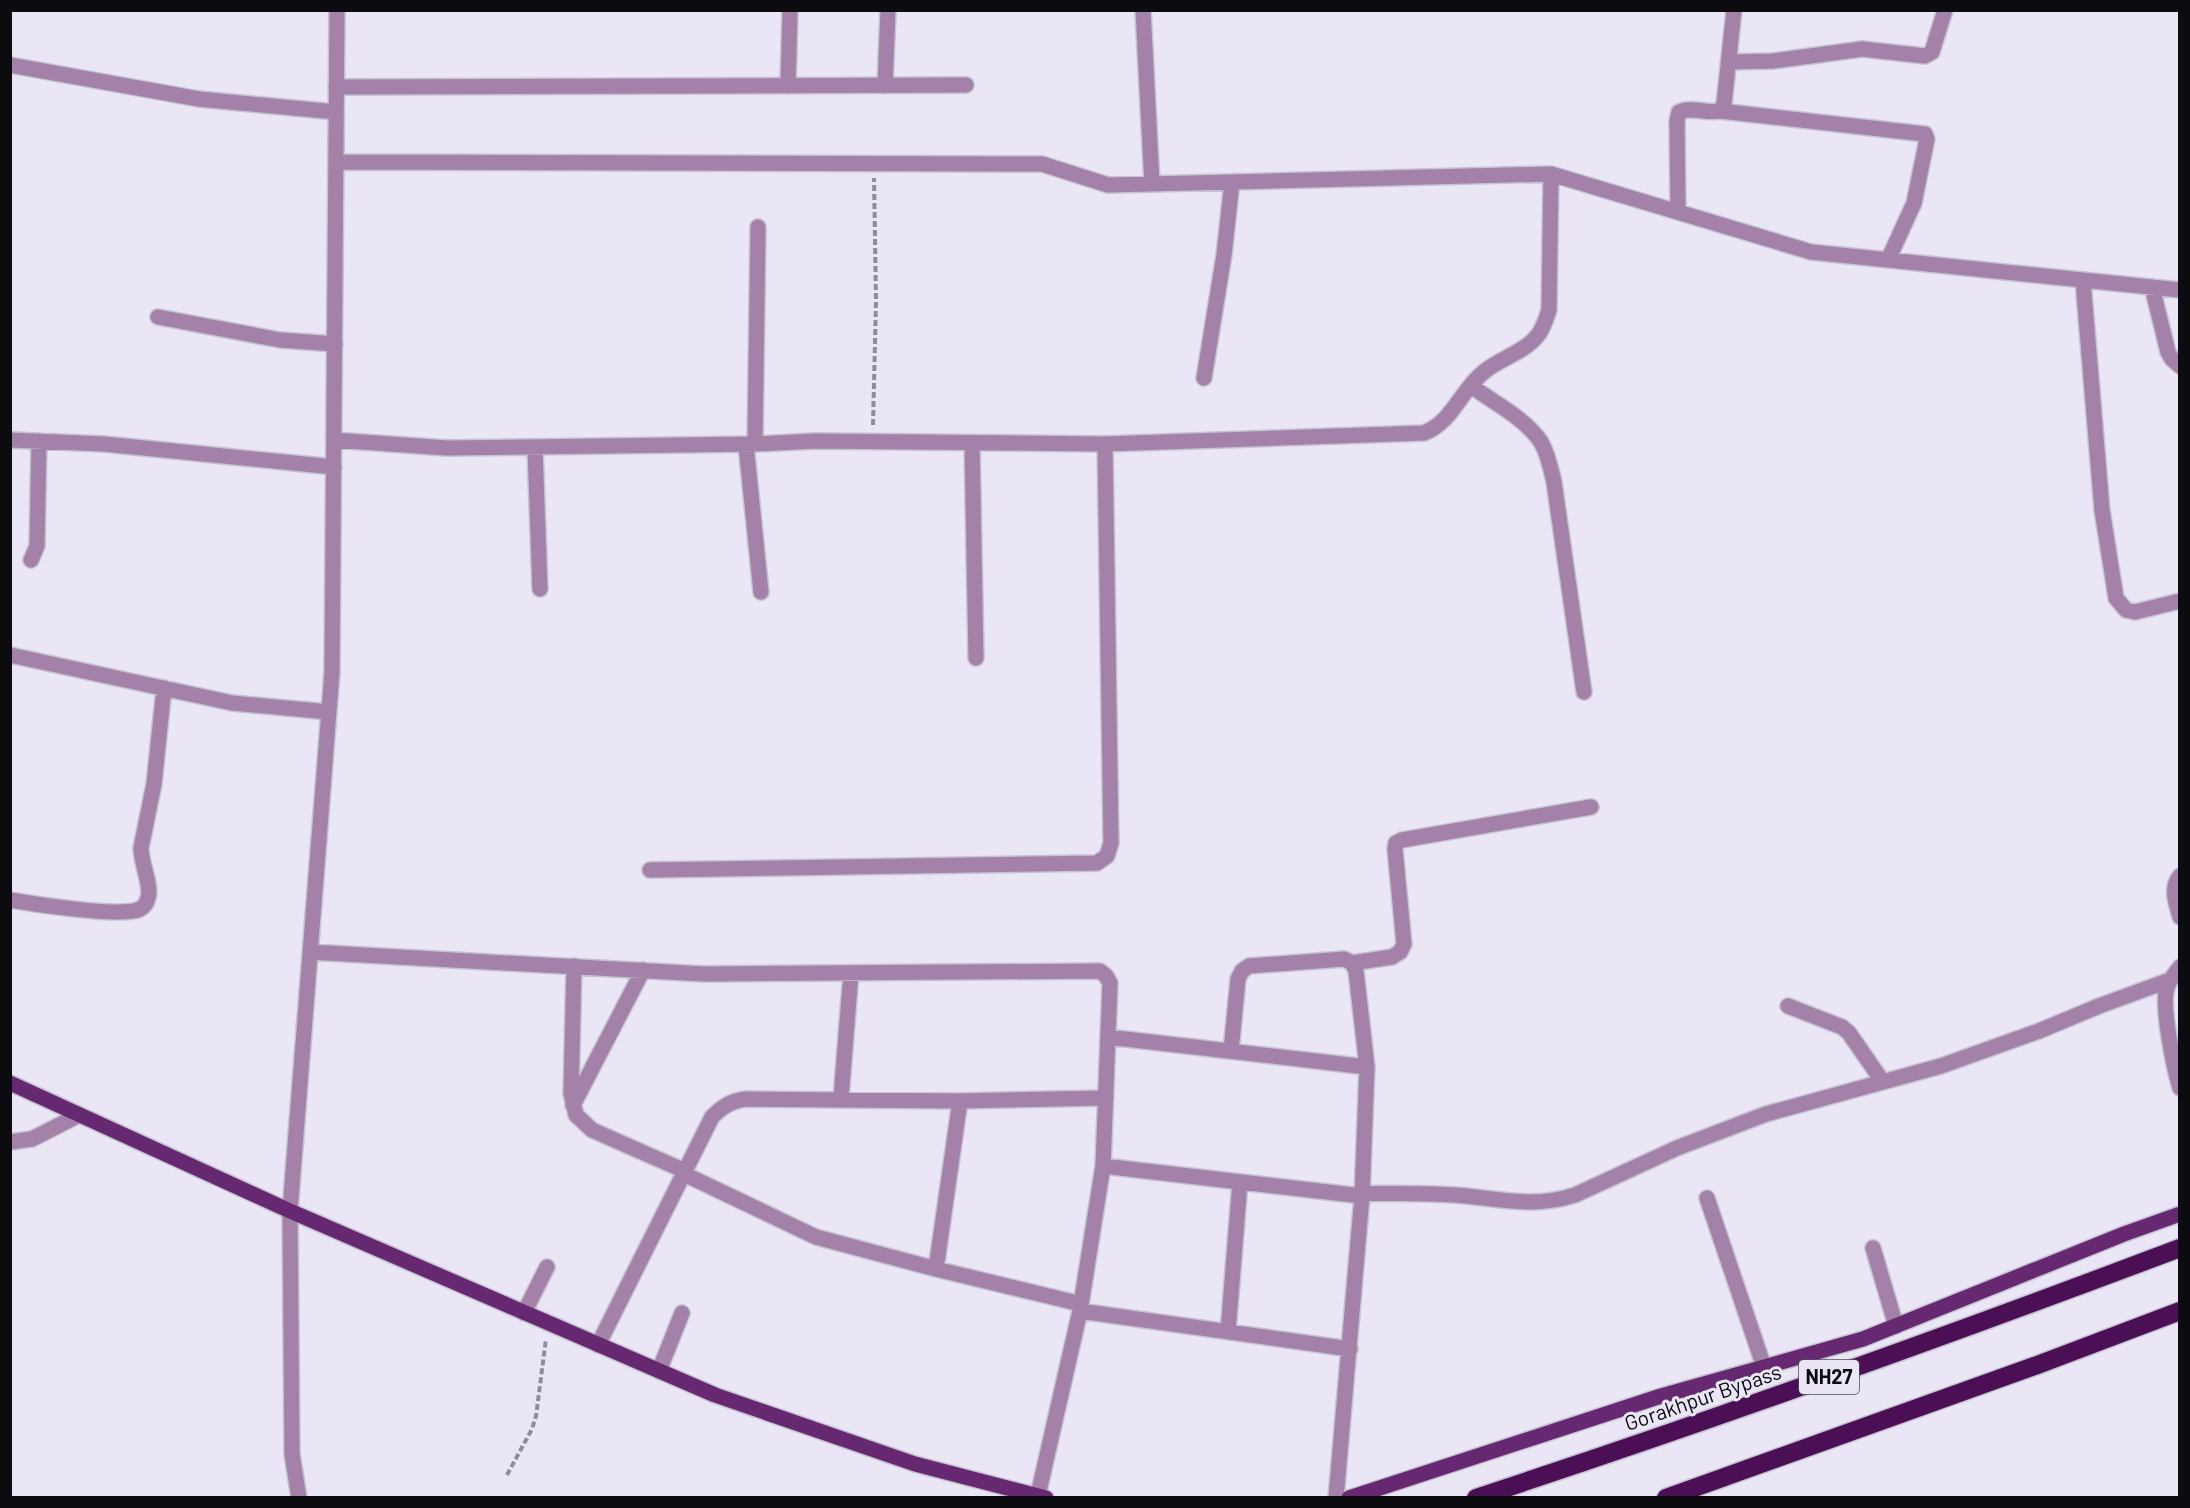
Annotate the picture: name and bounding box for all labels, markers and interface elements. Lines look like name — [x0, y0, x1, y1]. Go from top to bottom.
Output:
street label: Gorakhpur Bypass — [1621, 1358, 1784, 1435]
road number: NH27 — [1799, 1360, 1859, 1394]

